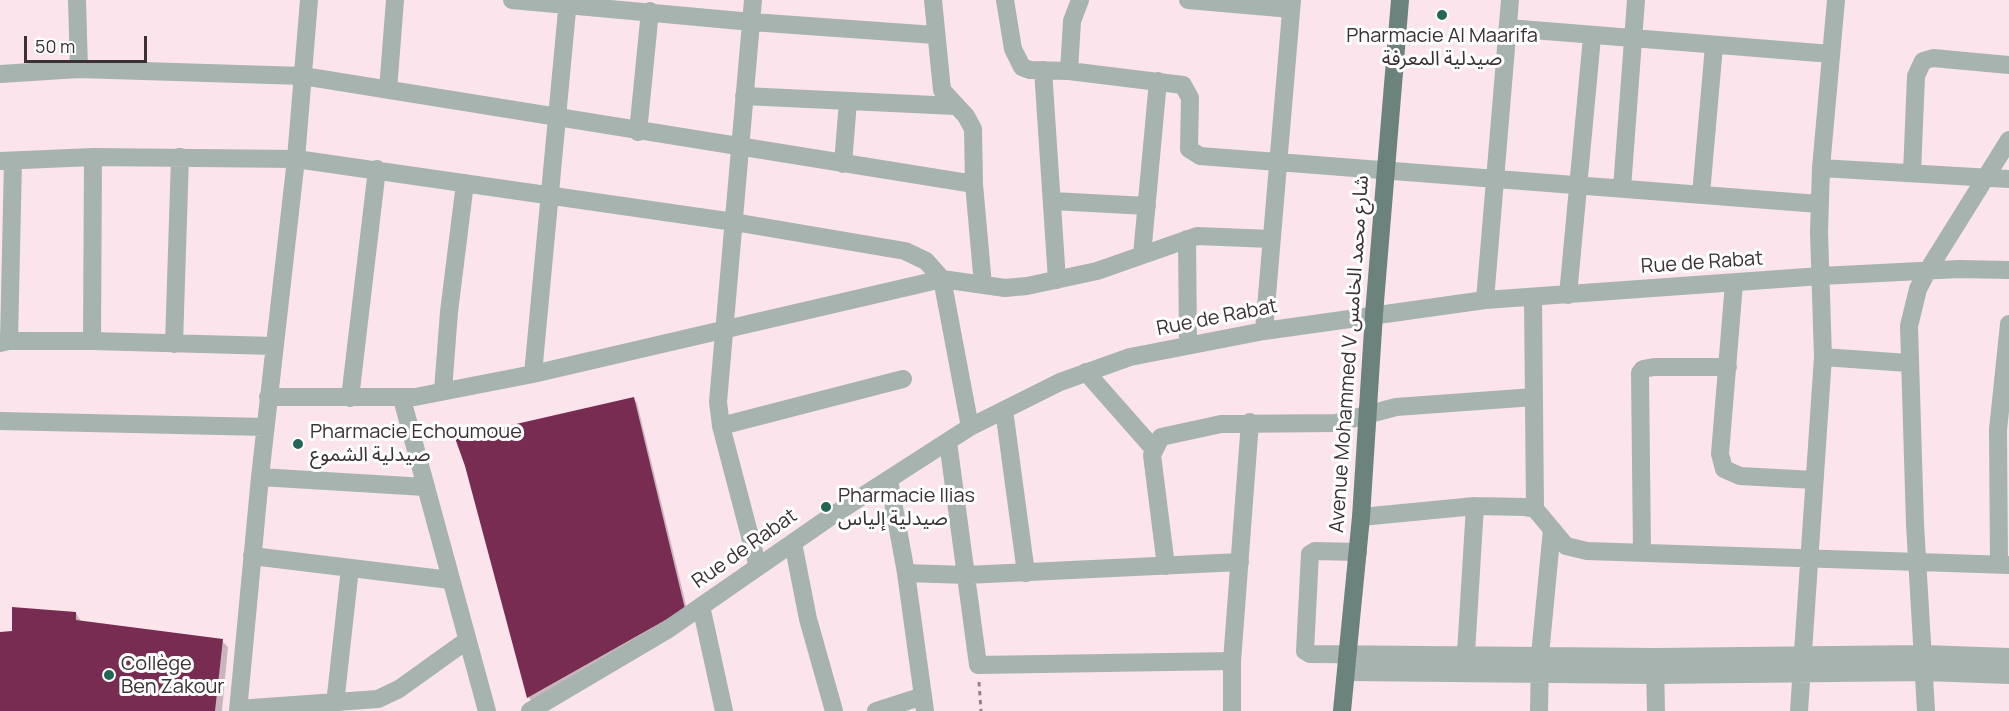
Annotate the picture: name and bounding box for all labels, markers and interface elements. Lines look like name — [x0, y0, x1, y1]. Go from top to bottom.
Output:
marker: Pharmacie Al Maarifa صيدلية المعرفة — [1435, 8, 1449, 22]
scale bar — [27, 24, 150, 62]
place label: Pharmacie Al Maarifa صيدلية المعرفة — [1346, 24, 1538, 71]
text: 50 m — [35, 34, 75, 58]
street label: Avenue Mohammed V شارع محمد الخامس — [1326, 174, 1374, 534]
street label: Rue de Rabat — [1640, 247, 1764, 279]
street label: Rue de Rabat — [1155, 295, 1279, 341]
place label: Pharmacie Echoumoue صيدلية الشموع — [310, 420, 522, 467]
marker: Pharmacie Echoumoue صيدلية الشموع — [291, 437, 305, 451]
place label: Pharmacie Ilias صيدلية إلياس — [838, 484, 975, 531]
marker: Pharmacie Ilias صيدلية إلياس — [819, 500, 833, 514]
street label: Rue de Rabat — [688, 504, 802, 594]
place label: Collège Ben Zakour — [121, 652, 225, 699]
marker: Collège Ben Zakour — [102, 668, 116, 682]

